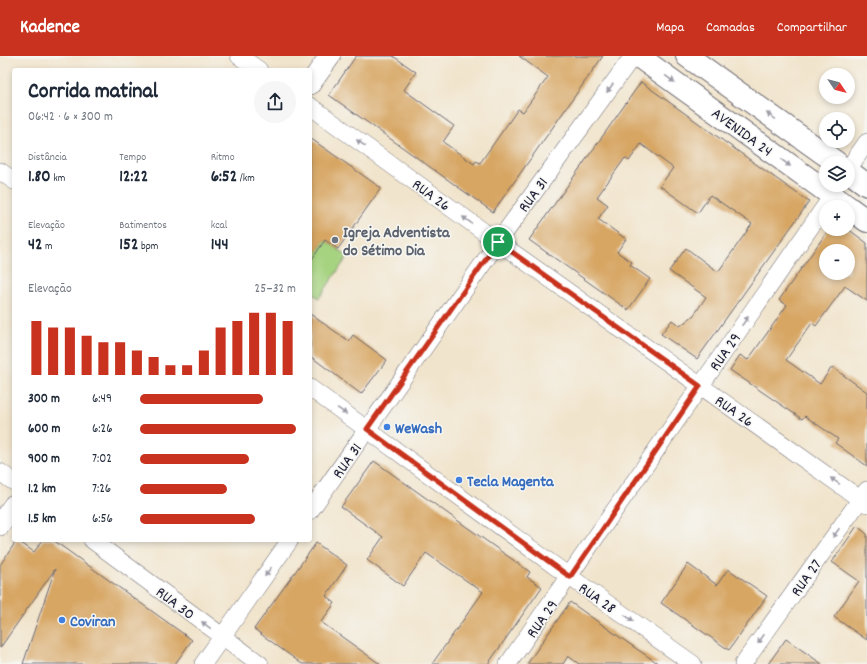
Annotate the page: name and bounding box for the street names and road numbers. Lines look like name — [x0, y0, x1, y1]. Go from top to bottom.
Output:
street label: AVENIDA 24 — [706, 103, 777, 163]
street label: RUA 31 — [513, 173, 555, 218]
street label: RUA 26 — [406, 174, 455, 218]
street label: RUA 29 — [705, 329, 748, 376]
street label: RUA 26 — [709, 390, 758, 434]
street label: RUA 31 — [328, 439, 369, 484]
street label: RUA 27 — [786, 555, 828, 602]
street label: RUA 28 — [573, 578, 620, 620]
street label: RUA 30 — [150, 582, 199, 626]
street label: RUA 29 — [522, 596, 565, 643]

